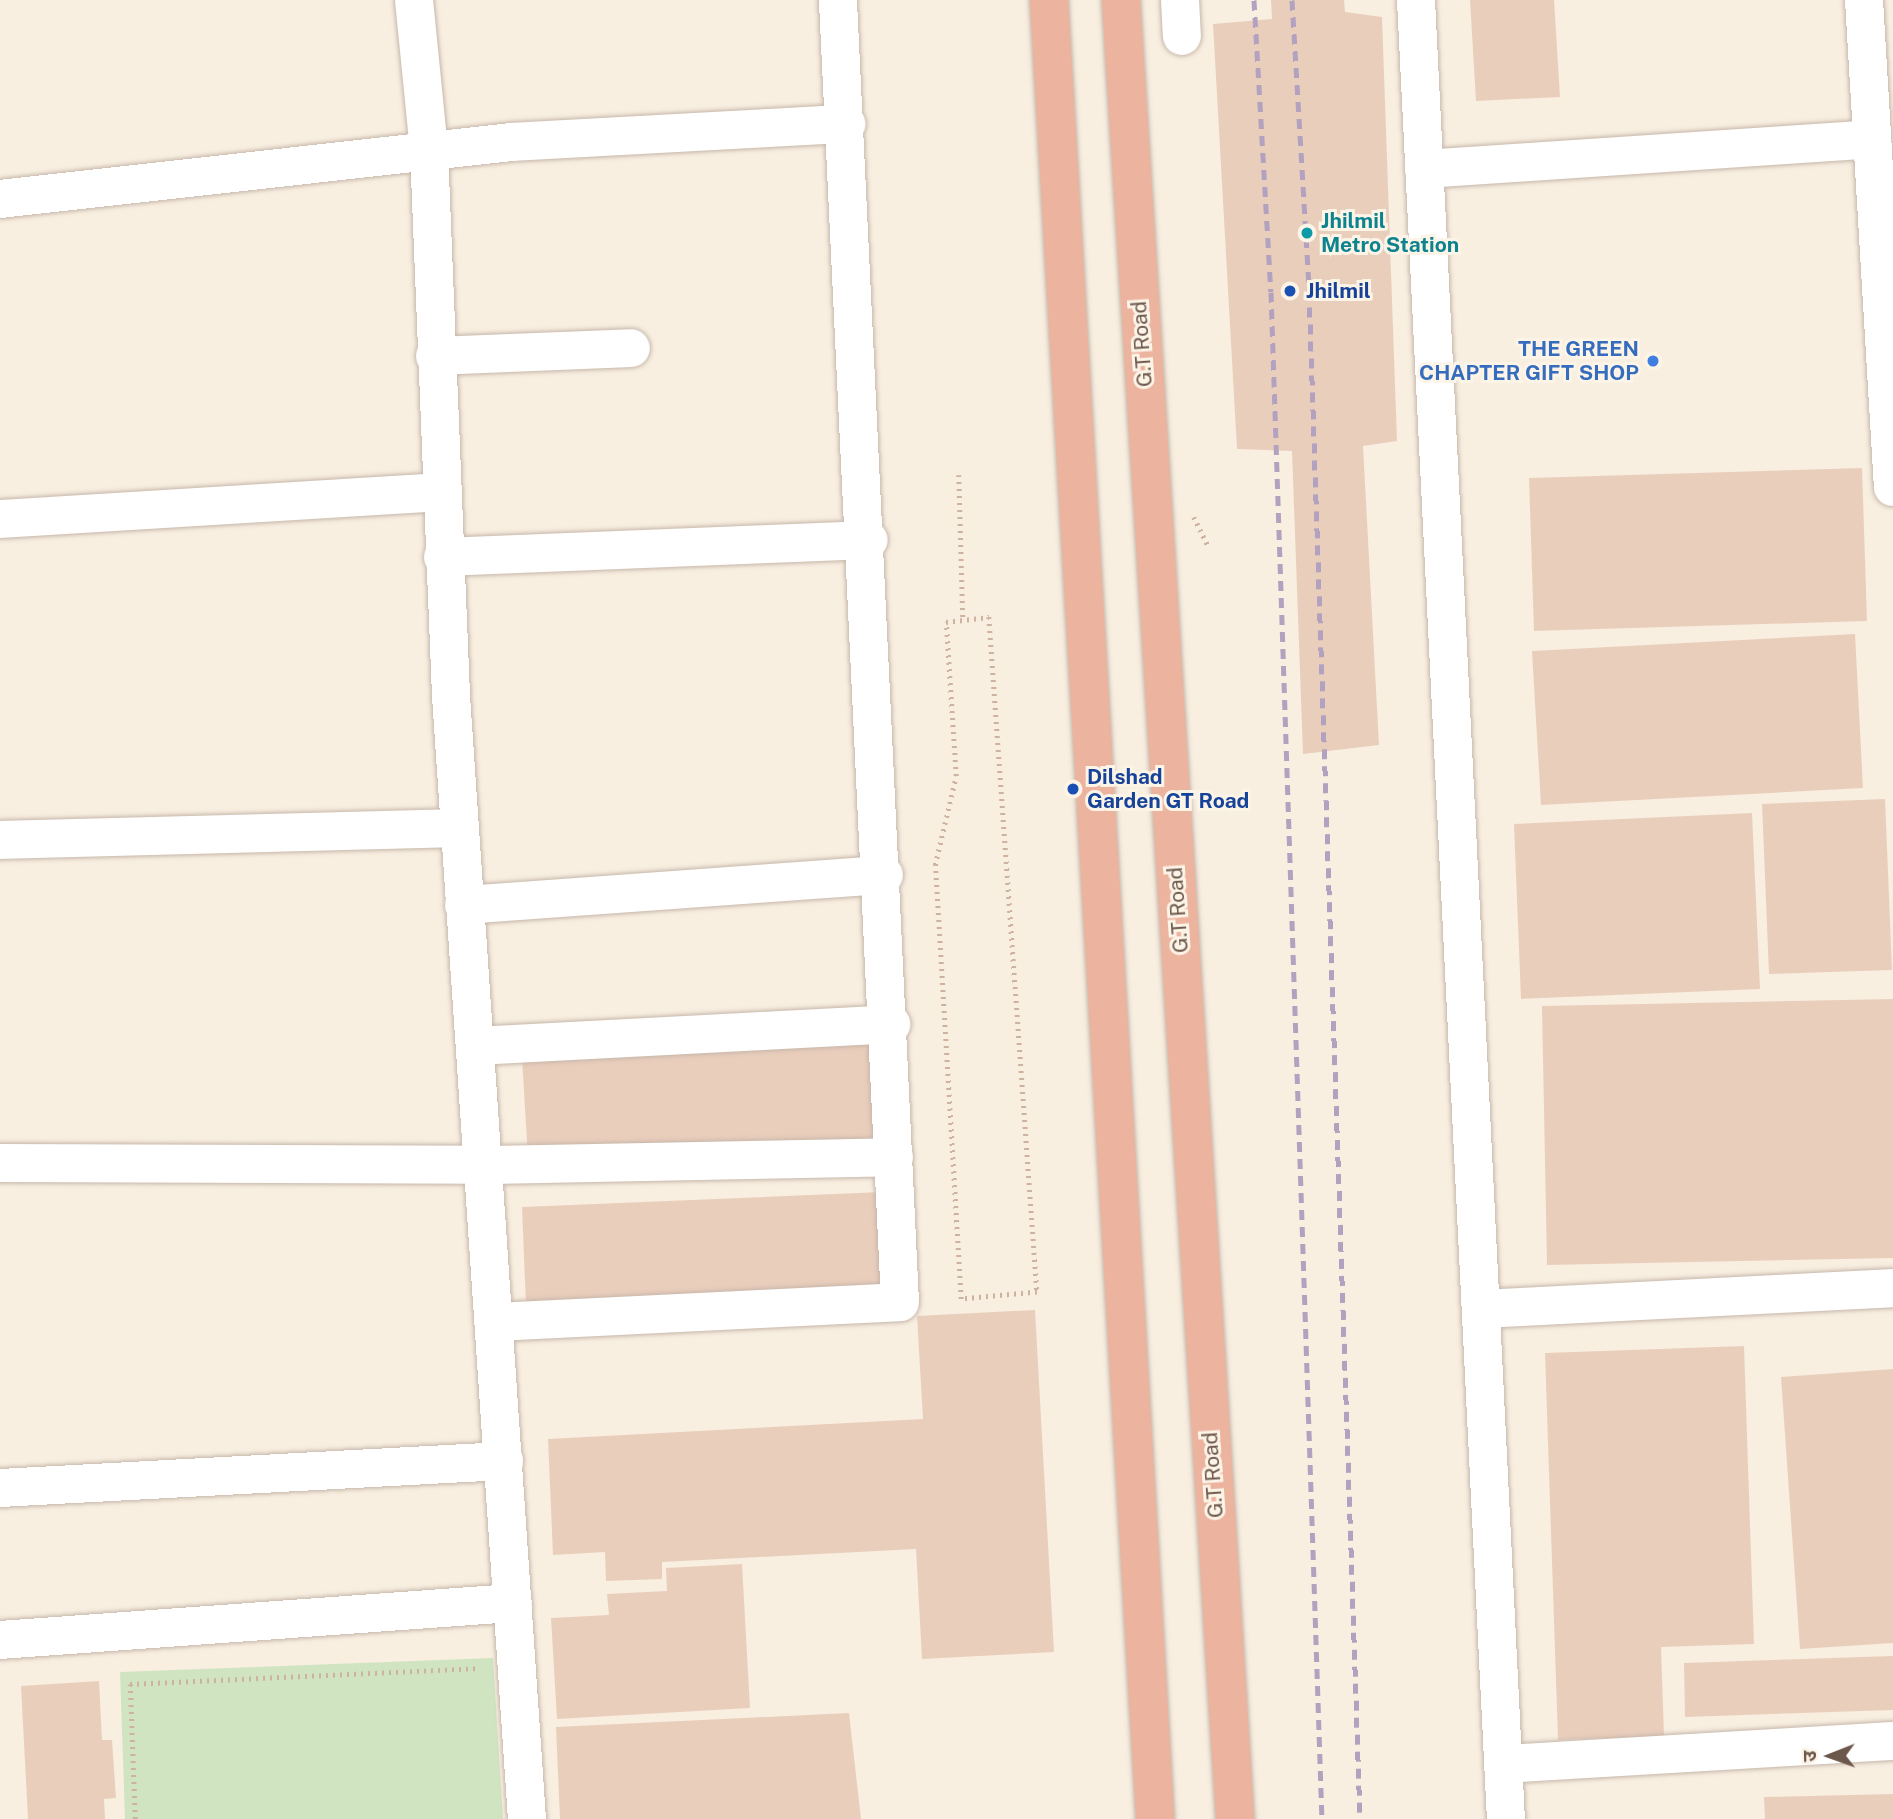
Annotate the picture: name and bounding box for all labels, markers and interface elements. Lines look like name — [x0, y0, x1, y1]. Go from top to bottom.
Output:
place label: Jhilmil Metro Station — [1321, 208, 1459, 258]
marker: Jhilmil Metro Station — [1299, 225, 1315, 241]
place label: Jhilmil — [1306, 278, 1371, 304]
marker: Jhilmil — [1280, 281, 1300, 301]
street label: G.T Road — [1126, 300, 1158, 388]
place label: THE GREEN CHAPTER GIFT SHOP — [1419, 336, 1639, 386]
marker: THE GREEN CHAPTER GIFT SHOP — [1645, 353, 1661, 369]
place label: Dilshad Garden GT Road — [1087, 764, 1249, 814]
marker: Dilshad Garden GT Road — [1065, 781, 1081, 797]
street label: G.T Road — [1162, 866, 1194, 954]
street label: G.T Road — [1197, 1431, 1229, 1519]
north arrow — [1795, 1721, 1865, 1791]
text: उ — [1798, 1751, 1820, 1762]

